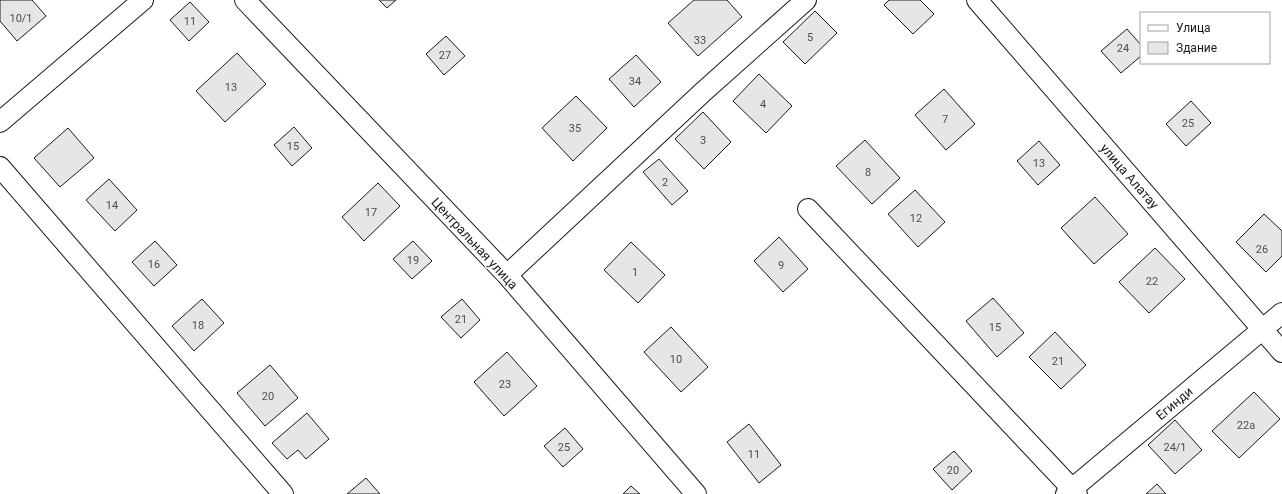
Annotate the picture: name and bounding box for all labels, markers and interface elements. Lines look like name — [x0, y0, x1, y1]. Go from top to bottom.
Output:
house number: 10/1 — [9, 12, 33, 25]
legend — [1140, 12, 1270, 64]
house number: 11 — [184, 15, 196, 28]
text: Улица — [1176, 21, 1211, 35]
house number: 5 — [807, 31, 813, 44]
house number: 33 — [694, 34, 706, 47]
text: Здание — [1176, 41, 1217, 55]
house number: 24 — [1117, 42, 1129, 55]
house number: 27 — [439, 49, 451, 62]
house number: 34 — [629, 75, 641, 88]
house number: 13 — [225, 81, 237, 94]
house number: 4 — [760, 98, 766, 111]
house number: 7 — [942, 113, 948, 126]
house number: 25 — [1182, 117, 1194, 130]
house number: 35 — [569, 122, 581, 135]
house number: 3 — [700, 134, 706, 147]
house number: 15 — [287, 140, 299, 153]
street label: улица Алатау — [1097, 141, 1162, 212]
house number: 13 — [1033, 157, 1045, 170]
house number: 8 — [865, 166, 871, 179]
house number: 2 — [662, 176, 668, 189]
street label: Центральная улица — [428, 194, 521, 292]
house number: 14 — [106, 199, 118, 212]
house number: 17 — [365, 206, 377, 219]
house number: 12 — [910, 212, 922, 225]
house number: 26 — [1256, 243, 1268, 256]
house number: 19 — [407, 254, 419, 267]
house number: 16 — [148, 258, 160, 271]
house number: 9 — [778, 259, 784, 272]
house number: 1 — [632, 266, 638, 279]
house number: 22 — [1146, 275, 1158, 288]
house number: 21 — [455, 313, 467, 326]
house number: 18 — [192, 319, 204, 332]
house number: 15 — [989, 321, 1001, 334]
house number: 10 — [670, 353, 682, 366]
house number: 21 — [1052, 355, 1064, 368]
house number: 23 — [499, 378, 511, 391]
street label: Егинди — [1153, 384, 1196, 423]
house number: 20 — [262, 390, 274, 403]
house number: 22а — [1237, 419, 1255, 432]
house number: 25 — [558, 441, 570, 454]
house number: 24/1 — [1163, 441, 1187, 454]
house number: 11 — [748, 448, 760, 461]
house number: 20 — [947, 464, 959, 477]

